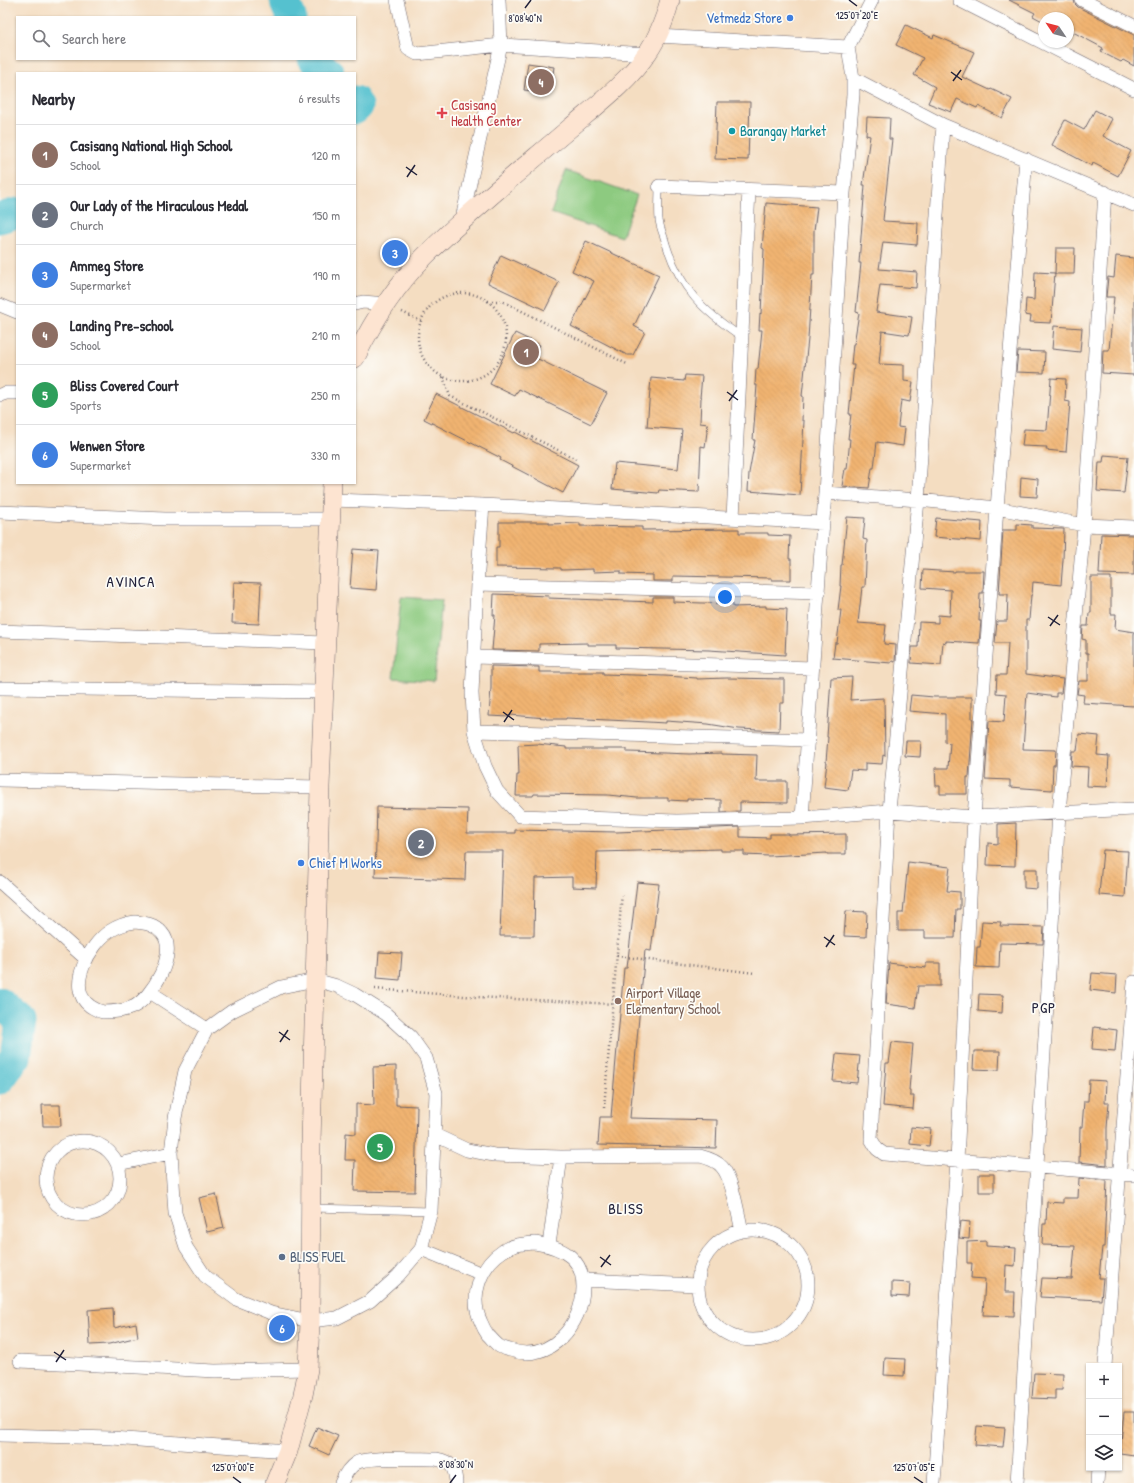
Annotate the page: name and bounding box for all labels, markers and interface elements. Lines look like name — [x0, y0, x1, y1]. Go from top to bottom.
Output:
place label: Vetmedz Store — [706, 8, 782, 27]
text: 125°07'20"E — [836, 9, 879, 22]
text: 8°08'40"N — [508, 12, 542, 25]
north arrow — [1038, 12, 1074, 48]
marker: Vetmedz Store — [785, 13, 795, 23]
search box — [16, 16, 356, 60]
icon: search — [30, 27, 52, 49]
text: Search here — [62, 28, 126, 49]
pin: 4 — [528, 67, 554, 97]
text: Nearby — [32, 87, 75, 110]
text: 6 results — [299, 89, 340, 107]
place label: Casisang Health Center — [451, 95, 522, 130]
marker: Casisang Health Center — [436, 107, 448, 119]
place label: Barangay Market — [740, 121, 826, 141]
marker: Barangay Market — [727, 126, 737, 136]
text: Casisang National High School — [70, 135, 232, 156]
text: 1 — [43, 146, 47, 164]
text: 120 m — [312, 146, 340, 164]
text: School — [70, 156, 100, 174]
text: Our Lady of the Miraculous Medal — [70, 195, 248, 216]
text: 2 — [42, 206, 48, 224]
text: 150 m — [312, 206, 340, 224]
text: Church — [70, 216, 103, 234]
pin: 3 — [382, 238, 408, 268]
text: Ammeg Store — [70, 255, 144, 276]
text: 3 — [42, 266, 48, 284]
text: 190 m — [313, 266, 340, 284]
text: Supermarket — [70, 276, 131, 294]
text: Landing Pre-school — [70, 315, 173, 336]
text: 4 — [43, 326, 47, 344]
text: 210 m — [312, 326, 340, 344]
text: School — [70, 336, 100, 354]
pin: 1 — [513, 337, 539, 367]
text: Bliss Covered Court — [70, 375, 178, 396]
text: 5 — [42, 386, 48, 404]
text: 250 m — [311, 386, 340, 404]
text: Sports — [70, 396, 101, 414]
text: Wenwen Store — [70, 435, 145, 456]
text: 6 — [42, 446, 48, 464]
text: 330 m — [311, 446, 340, 464]
text: Supermarket — [70, 456, 131, 474]
district label: AVINCA — [107, 571, 155, 592]
your location — [715, 587, 735, 607]
pin: 2 — [408, 828, 434, 858]
place label: Chief M Works — [309, 853, 382, 872]
marker: Chief M Works — [296, 858, 306, 868]
place label: Airport Village Elementary School — [626, 983, 721, 1019]
marker: Airport Village Elementary School — [613, 996, 623, 1006]
district label: PGP — [1032, 997, 1056, 1018]
pin: 5 — [367, 1132, 393, 1162]
district label: BLISS — [608, 1198, 644, 1219]
place label: BLISS FUEL — [290, 1247, 346, 1266]
marker: BLISS FUEL — [277, 1252, 287, 1262]
pin: 6 — [269, 1313, 295, 1343]
map controls — [1086, 1363, 1122, 1471]
button: + — [1086, 1363, 1122, 1399]
button: − — [1086, 1399, 1122, 1435]
button: layers — [1086, 1435, 1122, 1471]
text: 8°08'30"N — [439, 1458, 473, 1471]
text: 125°07'00"E — [212, 1461, 255, 1474]
text: 125°07'05"E — [893, 1461, 936, 1474]

